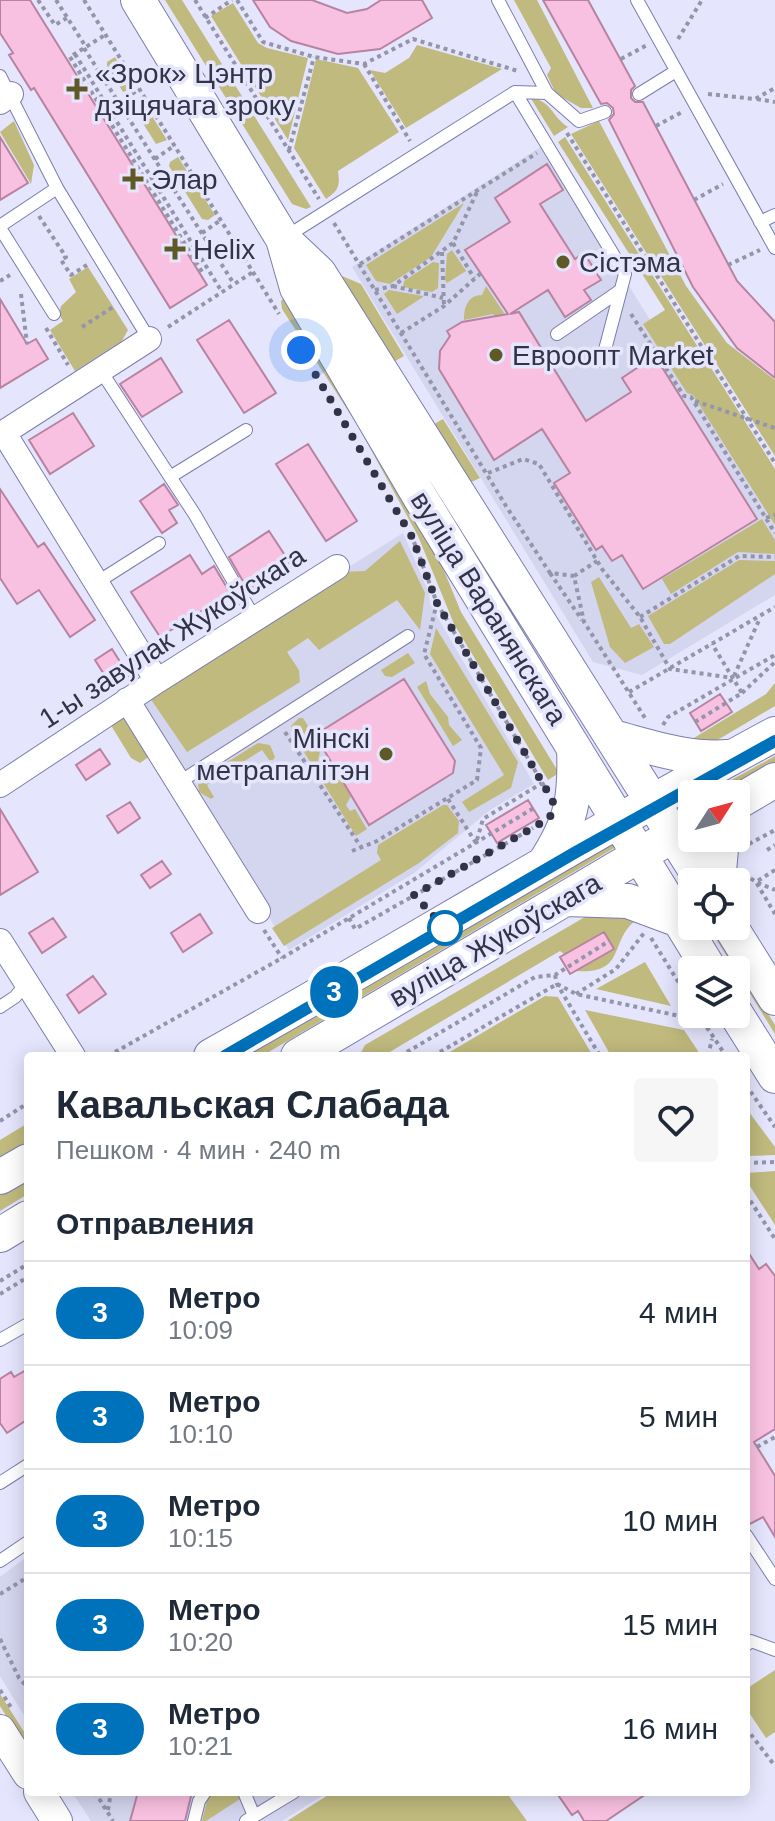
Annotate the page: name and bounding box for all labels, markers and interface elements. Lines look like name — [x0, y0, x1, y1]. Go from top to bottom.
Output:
place label: «Зрок» Цэнтр дзіцячага зроку — [95, 58, 295, 121]
marker: «Зрок» Цэнтр дзіцячага зроку — [66, 78, 88, 100]
place label: Элар — [151, 164, 218, 195]
marker: Элар — [122, 168, 144, 190]
place label: Helix — [193, 234, 255, 265]
marker: Helix — [164, 238, 186, 260]
place label: Сістэма — [579, 247, 682, 278]
marker: Сістэма — [554, 253, 572, 271]
your location — [281, 330, 321, 370]
place label: Евроопт Market — [512, 340, 714, 371]
marker: Евроопт Market — [487, 346, 505, 364]
street label: вуліца Варанянскага — [405, 486, 574, 730]
street label: 1-ы завулак Жукоўскага — [34, 539, 311, 734]
place label: Мінскі метрапалітэн — [196, 723, 370, 786]
marker: Мінскі метрапалітэн — [377, 745, 395, 763]
north arrow — [678, 780, 750, 852]
map controls — [678, 780, 750, 1028]
street label: вуліца Жукоўскага — [384, 867, 607, 1013]
button: locate — [678, 868, 750, 940]
unlabelled marker — [428, 911, 462, 945]
button: layers — [678, 956, 750, 1028]
line badge: 3 — [308, 966, 360, 1018]
text: 3 — [326, 976, 342, 1007]
button: heart — [634, 1078, 718, 1162]
text: Кавальская Слабада — [56, 1084, 449, 1126]
text: Пешком · 4 мин · 240 m — [56, 1135, 341, 1165]
text: Отправления — [56, 1207, 255, 1240]
text: Метро — [168, 1281, 261, 1314]
text: 4 мин — [639, 1296, 718, 1329]
text: 3 — [92, 1297, 108, 1328]
text: 10:09 — [168, 1315, 233, 1345]
text: Метро — [168, 1385, 261, 1418]
text: 5 мин — [639, 1400, 718, 1433]
text: 3 — [92, 1401, 108, 1432]
text: 10:10 — [168, 1419, 233, 1449]
text: Метро — [168, 1489, 261, 1522]
text: 10 мин — [622, 1504, 718, 1537]
text: 3 — [92, 1505, 108, 1536]
text: 10:15 — [168, 1523, 233, 1553]
text: Метро — [168, 1593, 261, 1626]
text: 15 мин — [622, 1608, 718, 1641]
text: 3 — [92, 1609, 108, 1640]
text: 10:20 — [168, 1627, 233, 1657]
text: Метро — [168, 1697, 261, 1730]
text: 16 мин — [622, 1712, 718, 1745]
text: 3 — [92, 1713, 108, 1744]
text: 10:21 — [168, 1731, 233, 1761]

